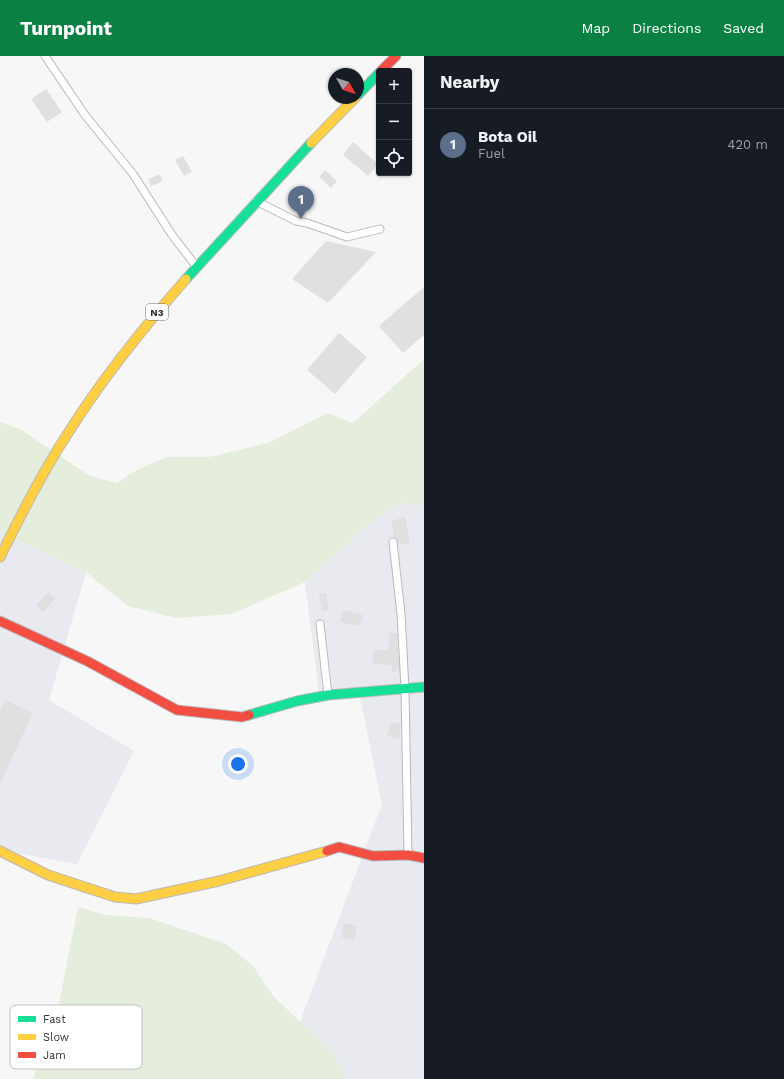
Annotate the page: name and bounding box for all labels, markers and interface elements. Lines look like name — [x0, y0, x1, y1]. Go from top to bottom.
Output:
text: Turnpoint — [20, 17, 112, 40]
text: Map — [582, 20, 610, 36]
text: Directions — [632, 20, 701, 36]
text: Saved — [723, 20, 764, 36]
north arrow — [328, 68, 364, 104]
map controls — [376, 68, 412, 176]
button: + — [376, 68, 412, 104]
text: Nearby — [440, 72, 499, 92]
button: − — [376, 104, 412, 140]
text: Bota Oil — [478, 128, 537, 146]
text: 1 — [450, 137, 456, 152]
text: 420 m — [728, 137, 768, 152]
button: locate — [376, 140, 412, 176]
text: Fuel — [478, 146, 505, 161]
pin: 1 — [288, 186, 314, 219]
road number: N3 — [146, 304, 168, 320]
your location — [228, 754, 248, 774]
legend — [10, 1005, 142, 1069]
text: Fast — [43, 1013, 66, 1026]
text: Slow — [43, 1031, 69, 1044]
text: Jam — [43, 1049, 66, 1062]

